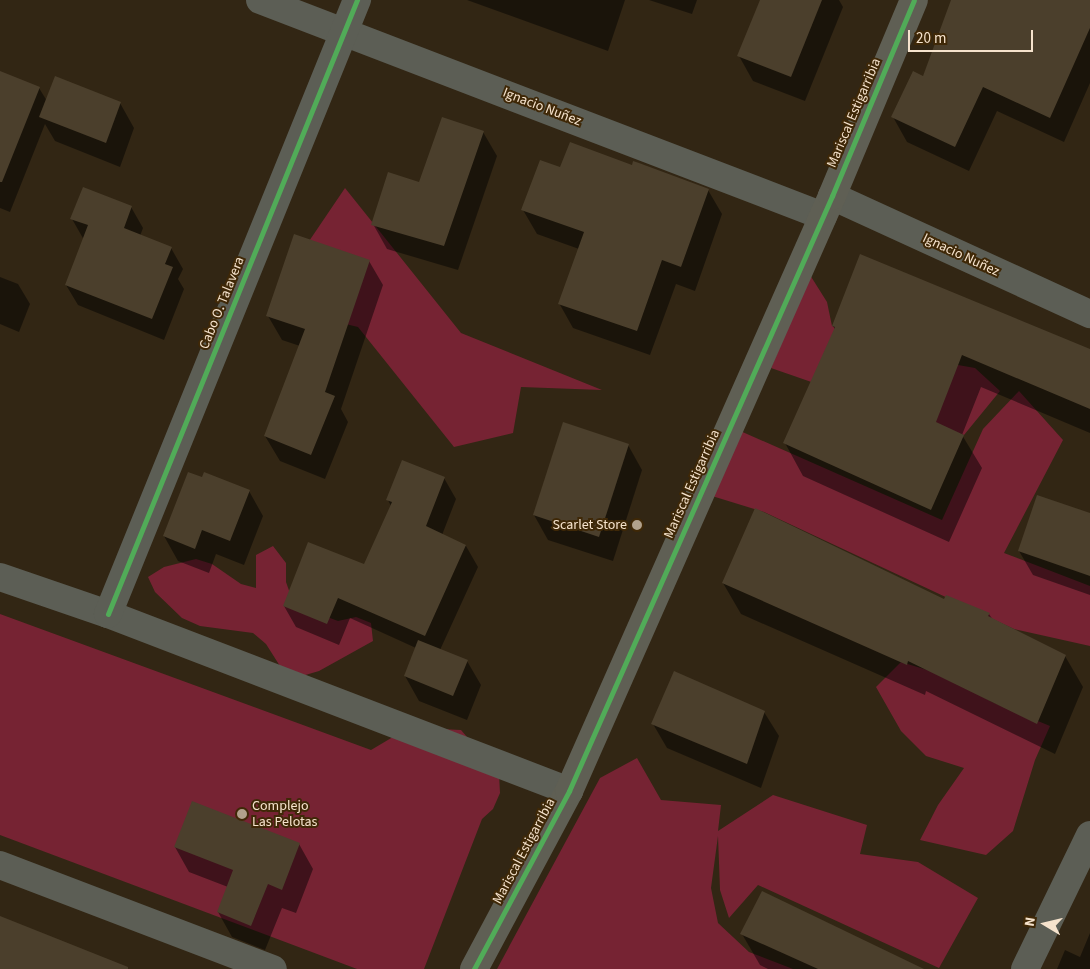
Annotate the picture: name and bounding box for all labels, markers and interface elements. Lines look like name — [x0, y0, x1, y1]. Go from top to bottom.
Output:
scale bar — [910, 20, 1035, 52]
text: 20 m — [916, 28, 946, 49]
street label: Mariscal Estigarribia — [823, 56, 885, 170]
street label: Ignacio Nuñez — [500, 84, 584, 130]
street label: Ignacio Nuñez — [920, 230, 1002, 280]
street label: Cabo O. Talavera — [196, 254, 248, 352]
street label: Mariscal Estigarribia — [660, 427, 724, 541]
place label: Scarlet Store — [553, 517, 627, 533]
marker: Scarlet Store — [631, 519, 643, 531]
street label: Mariscal Estigarribia — [489, 795, 559, 907]
place label: Complejo Las Pelotas — [252, 798, 317, 830]
marker: Complejo Las Pelotas — [236, 808, 248, 820]
north arrow — [1020, 899, 1070, 949]
text: N — [1020, 915, 1041, 928]

